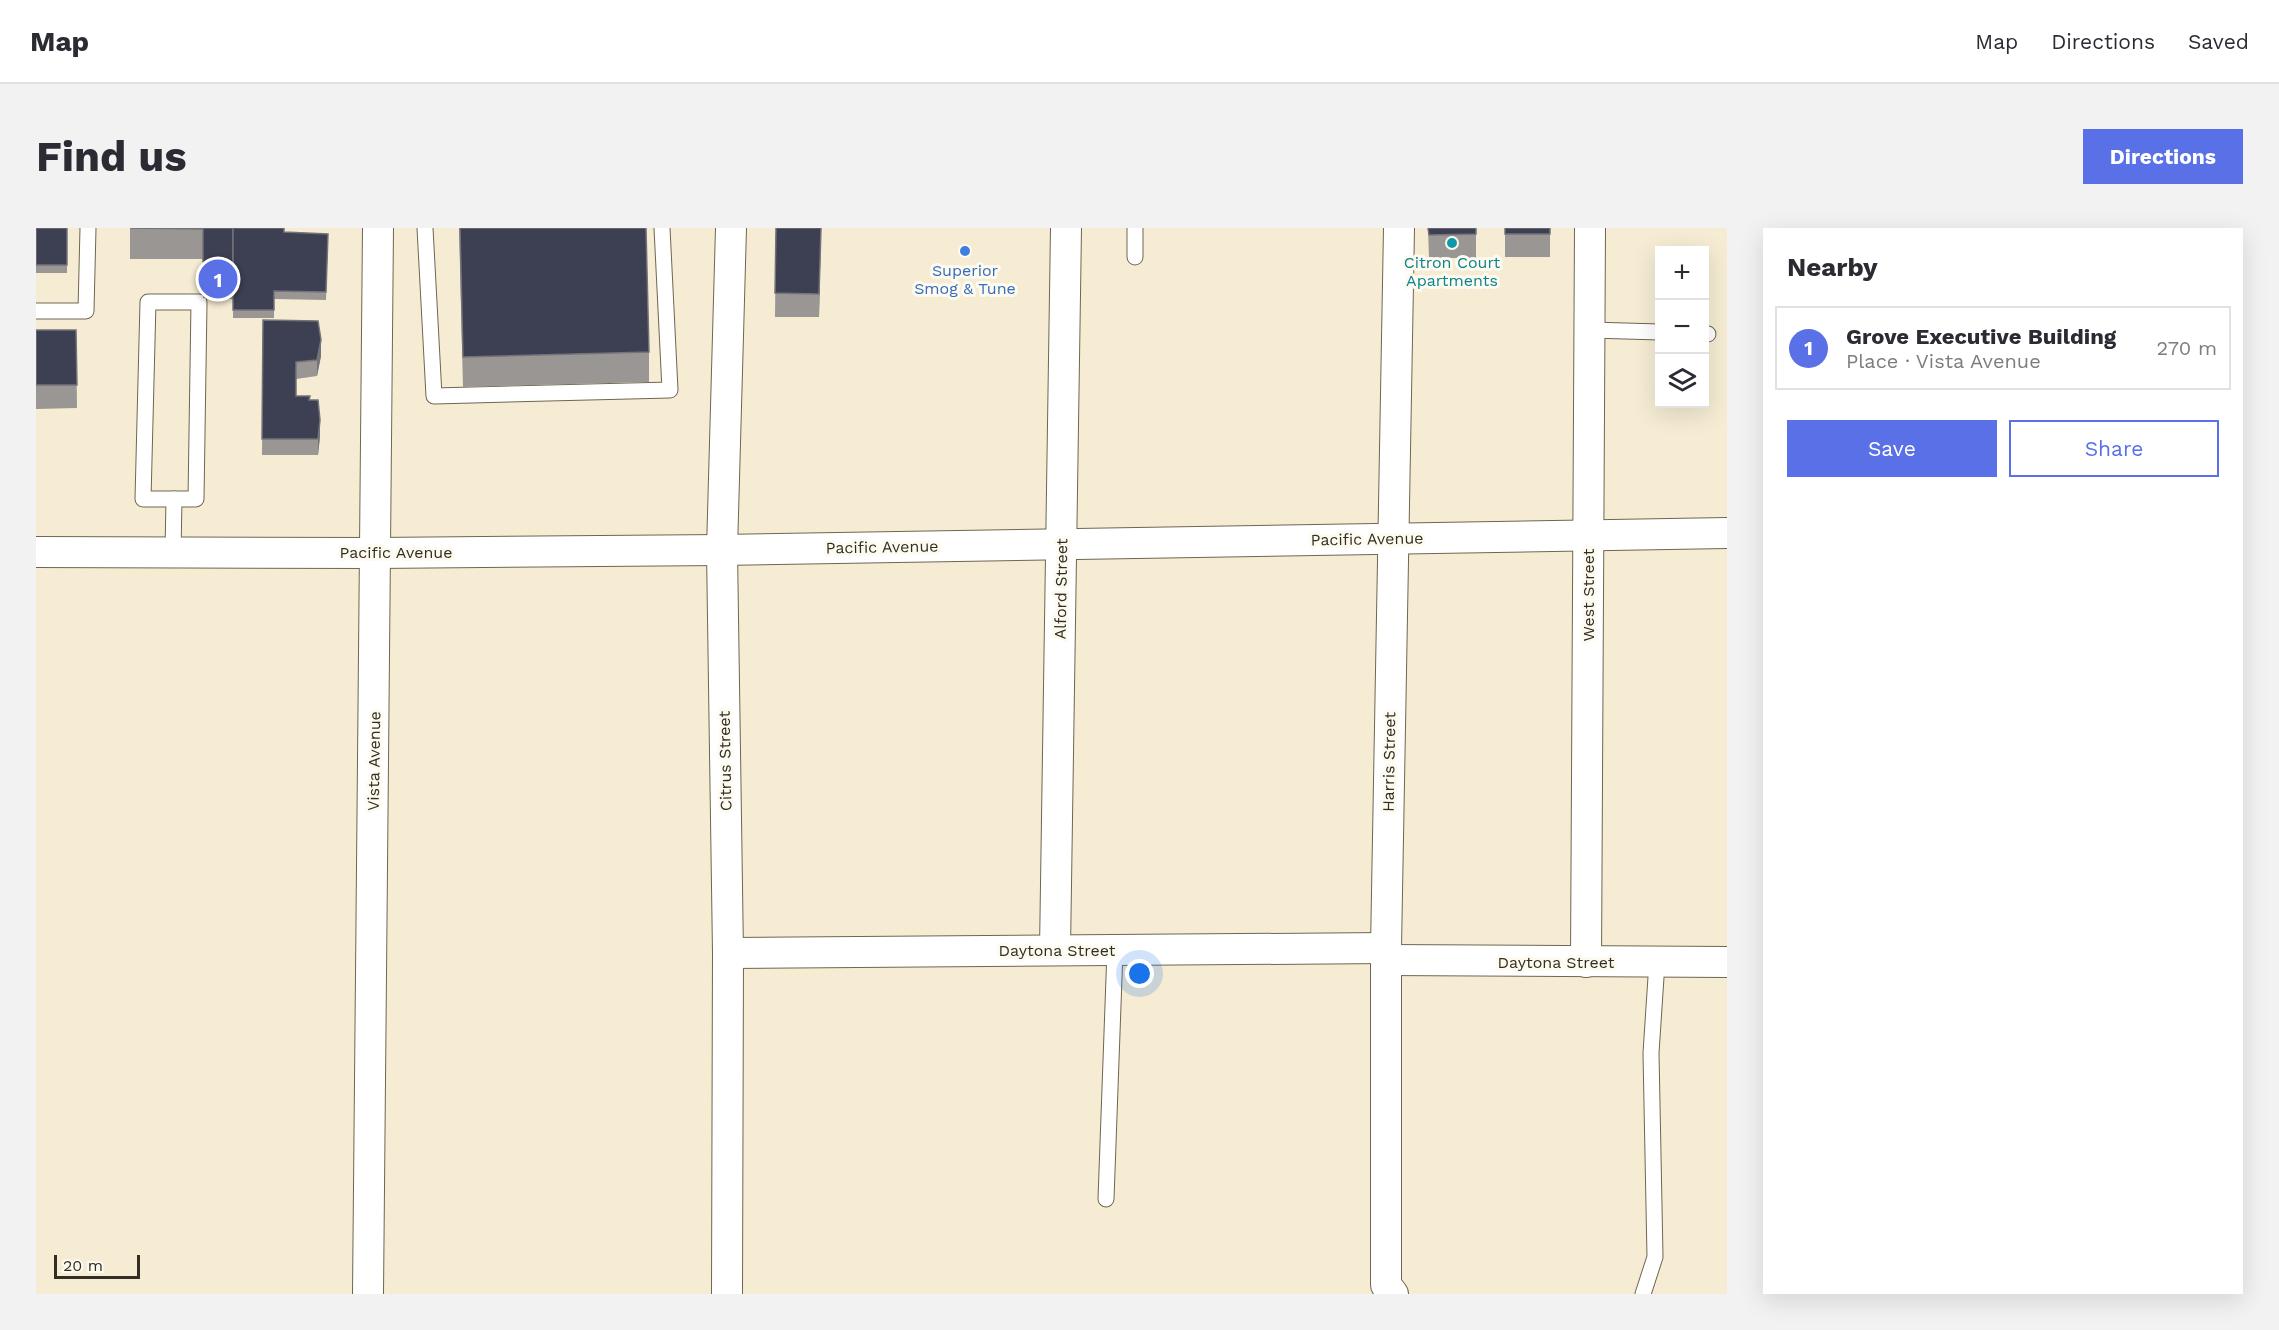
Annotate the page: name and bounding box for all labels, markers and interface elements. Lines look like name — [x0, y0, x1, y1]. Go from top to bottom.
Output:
text: Map — [30, 25, 89, 58]
text: Map — [1975, 29, 2018, 54]
text: Directions — [2051, 29, 2155, 54]
text: Saved — [2188, 29, 2249, 54]
button: Directions — [2083, 129, 2243, 184]
text: Find us — [36, 132, 187, 181]
marker: Citron Court Apartments — [1445, 236, 1459, 250]
marker: Superior Smog & Tune — [958, 244, 972, 258]
map controls — [1655, 246, 1709, 408]
button: + — [1655, 246, 1709, 300]
text: Nearby — [1787, 252, 1878, 282]
place label: Citron Court Apartments — [1404, 253, 1500, 290]
pin: 1 — [198, 256, 237, 302]
place label: Superior Smog & Tune — [914, 261, 1016, 298]
button: − — [1655, 300, 1709, 354]
text: Grove Executive Building — [1846, 324, 2116, 349]
text: 1 — [1804, 336, 1813, 360]
text: 270 m — [2157, 336, 2217, 360]
text: Place · Vista Avenue — [1846, 349, 2041, 373]
button: layers — [1655, 354, 1709, 408]
button: Save — [1787, 420, 1997, 477]
button: Share — [2009, 420, 2219, 477]
street label: Pacific Avenue — [1310, 529, 1424, 549]
street label: Pacific Avenue — [825, 537, 939, 557]
street label: Alford Street — [1051, 538, 1071, 640]
street label: Pacific Avenue — [340, 543, 452, 562]
street label: West Street — [1579, 548, 1598, 641]
street label: Citrus Street — [715, 710, 735, 811]
street label: Vista Avenue — [364, 711, 384, 811]
street label: Harris Street — [1379, 712, 1399, 812]
street label: Daytona Street — [999, 941, 1116, 960]
street label: Daytona Street — [1498, 953, 1615, 972]
your location — [1125, 959, 1154, 988]
scale bar — [54, 1252, 140, 1280]
text: 20 m — [63, 1256, 103, 1275]

